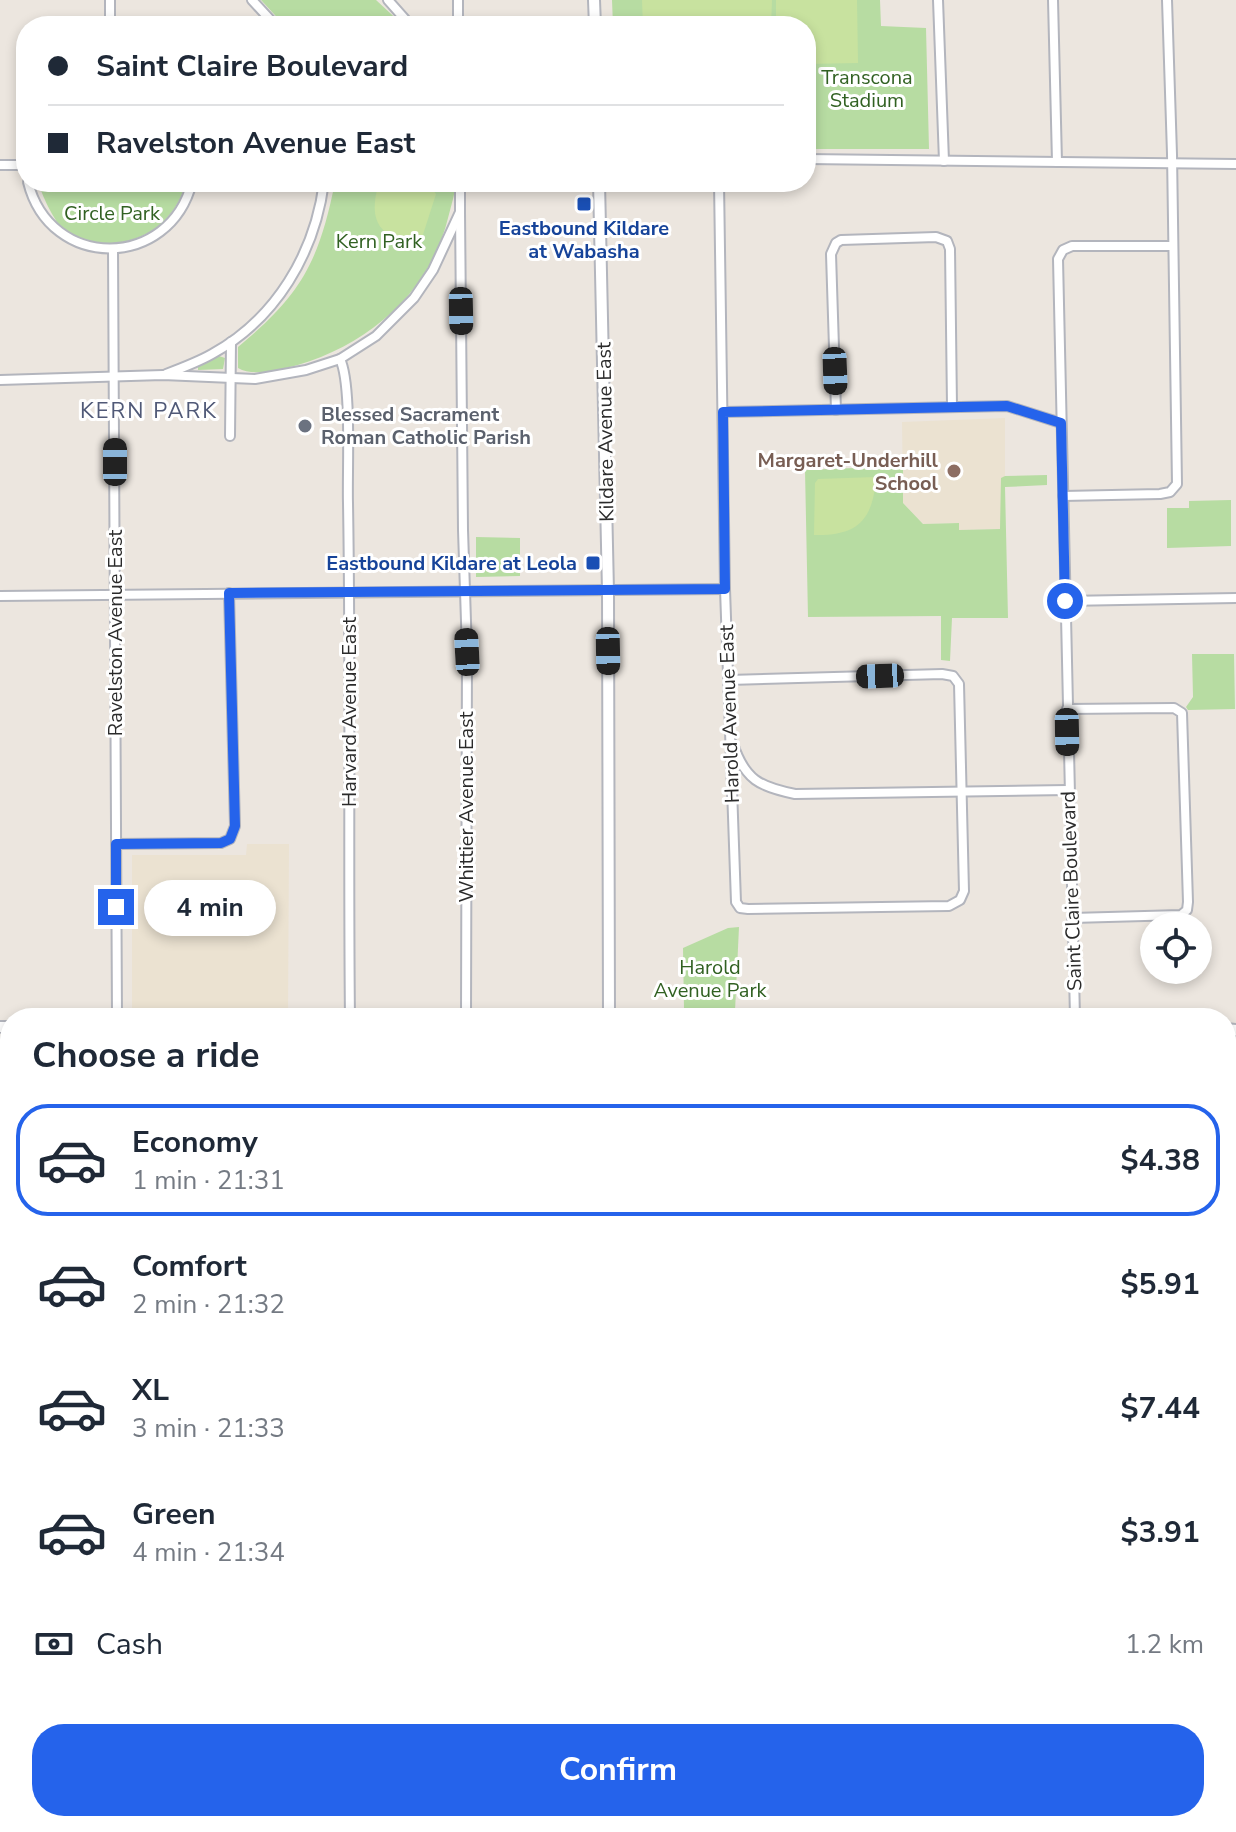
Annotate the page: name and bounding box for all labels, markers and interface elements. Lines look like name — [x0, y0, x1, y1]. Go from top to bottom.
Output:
text: Saint Claire Boulevard — [96, 46, 408, 87]
park label: Transcona Stadium — [821, 64, 913, 114]
text: Ravelston Avenue East — [96, 123, 415, 164]
marker: Eastbound Kildare at Wabasha — [575, 195, 593, 213]
park label: Circle Park — [64, 200, 161, 227]
place label: Eastbound Kildare at Wabasha — [499, 215, 669, 265]
park label: Kern Park — [336, 228, 423, 255]
car — [449, 287, 473, 335]
street label: Kildare Avenue East — [590, 341, 621, 522]
car — [822, 347, 848, 395]
district label: KERN PARK — [80, 396, 218, 426]
place label: Blessed Sacrament Roman Catholic Parish — [321, 401, 531, 451]
marker: Blessed Sacrament Roman Catholic Parish — [296, 417, 314, 435]
car — [103, 438, 127, 486]
place label: Margaret-Underhill School — [758, 447, 939, 497]
marker: Margaret-Underhill School — [945, 462, 963, 480]
street label: Ravelston Avenue East — [102, 529, 129, 736]
place label: Eastbound Kildare at Leola — [326, 550, 577, 577]
marker: Eastbound Kildare at Leola — [584, 554, 602, 572]
route start — [1047, 583, 1083, 619]
street label: Harvard Avenue East — [336, 616, 363, 807]
street label: Harold Avenue East — [713, 623, 746, 804]
car — [454, 627, 480, 677]
car — [596, 627, 620, 675]
car — [856, 663, 904, 689]
car — [1055, 708, 1079, 756]
street label: Whittier Avenue East — [453, 710, 480, 903]
street label: Saint Claire Boulevard — [1055, 791, 1088, 991]
callout: 4 min — [144, 879, 276, 935]
route end — [98, 889, 134, 925]
text: 4 min — [176, 890, 244, 925]
map controls — [1140, 912, 1212, 984]
button: locate — [1140, 912, 1212, 984]
park label: Harold Avenue Park — [653, 954, 768, 1004]
text: Choose a ride — [32, 1031, 260, 1080]
text: Economy — [132, 1122, 258, 1163]
icon: car — [36, 1124, 108, 1196]
text: $4.38 — [1121, 1140, 1200, 1181]
text: 1 min · 21:31 — [132, 1163, 285, 1198]
text: Comfort — [132, 1246, 247, 1287]
icon: car — [36, 1248, 108, 1320]
text: $5.91 — [1121, 1264, 1200, 1305]
text: 2 min · 21:32 — [132, 1287, 285, 1322]
text: XL — [132, 1370, 169, 1411]
icon: car — [36, 1372, 108, 1444]
text: $7.44 — [1121, 1388, 1200, 1429]
text: 3 min · 21:33 — [132, 1411, 285, 1446]
text: Green — [132, 1494, 216, 1535]
icon: car — [36, 1496, 108, 1568]
text: $3.91 — [1121, 1512, 1200, 1553]
text: 4 min · 21:34 — [132, 1535, 285, 1570]
icon: cash — [32, 1622, 76, 1666]
text: Cash — [96, 1624, 163, 1665]
text: 1.2 km — [1125, 1627, 1204, 1662]
button: Confirm — [32, 1724, 1204, 1816]

